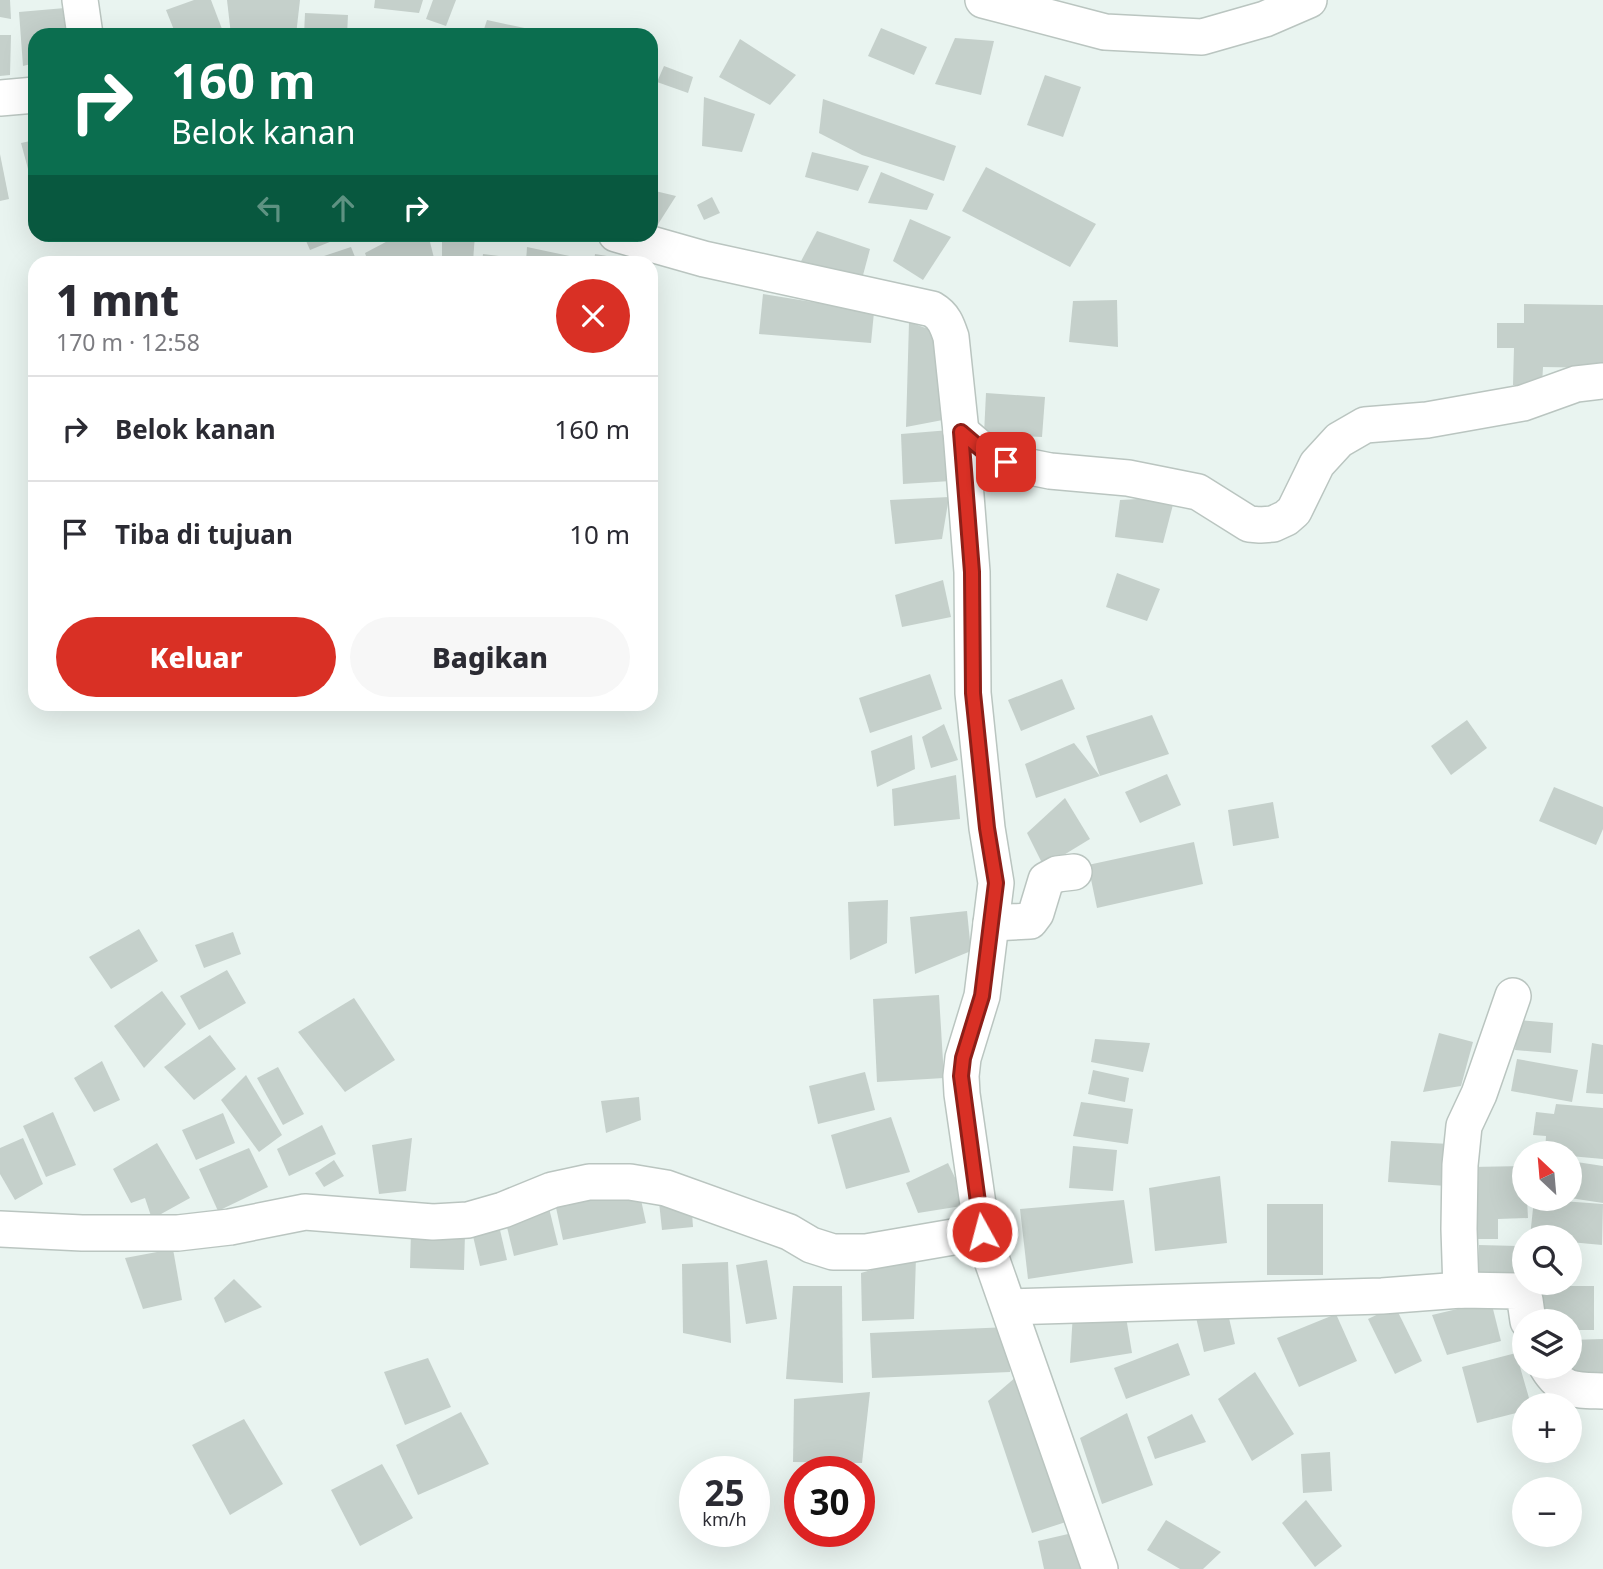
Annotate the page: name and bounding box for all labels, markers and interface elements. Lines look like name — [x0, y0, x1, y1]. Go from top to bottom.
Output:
text: 160 m — [171, 47, 316, 113]
icon: right — [56, 56, 147, 147]
text: Belok kanan — [171, 110, 355, 153]
icon: left — [251, 189, 289, 227]
icon: ahead — [324, 189, 362, 227]
icon: right — [397, 189, 435, 227]
text: 1 mnt — [56, 271, 179, 328]
button: close — [556, 279, 630, 353]
text: 170 m · 12:58 — [56, 326, 200, 358]
icon: right — [56, 410, 94, 448]
text: Belok kanan — [115, 411, 276, 447]
text: 160 m — [554, 411, 630, 447]
pin — [976, 432, 1036, 492]
icon: arrive — [987, 443, 1025, 481]
icon: arrive — [56, 515, 94, 553]
text: Tiba di tujuan — [115, 516, 293, 552]
text: 10 m — [569, 516, 630, 552]
button: Keluar — [56, 617, 336, 697]
button: Bagikan — [350, 617, 630, 697]
north arrow — [1512, 1141, 1582, 1211]
map controls — [1512, 1141, 1582, 1547]
position arrow — [945, 1195, 1019, 1269]
button: search — [1512, 1225, 1582, 1295]
button: layers — [1512, 1309, 1582, 1379]
button: + — [1512, 1393, 1582, 1463]
speed limit sign: 30 — [784, 1456, 875, 1547]
text: 25 — [704, 1469, 745, 1516]
button: − — [1512, 1477, 1582, 1547]
text: km/h — [702, 1507, 747, 1531]

